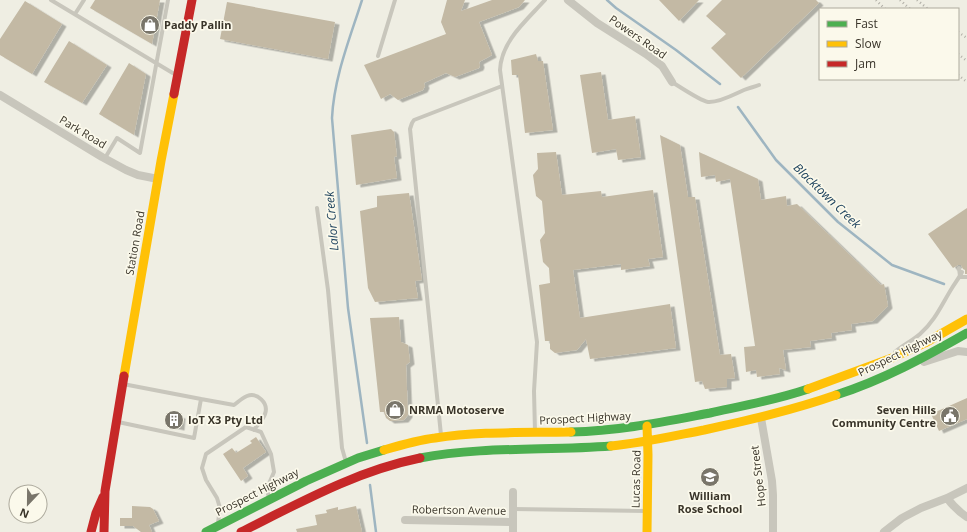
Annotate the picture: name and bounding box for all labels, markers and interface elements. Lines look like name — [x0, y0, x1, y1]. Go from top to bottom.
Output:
legend — [819, 8, 959, 80]
street label: Powers Road — [607, 11, 670, 62]
shop icon: Paddy Pallin — [139, 14, 161, 36]
text: Fast — [855, 15, 878, 32]
place label: Paddy Pallin — [164, 17, 231, 32]
text: Slow — [855, 35, 882, 52]
text: Jam — [854, 55, 876, 72]
street label: Park Road — [57, 112, 109, 151]
water label: Blacktown Creek — [790, 159, 865, 233]
water label: Lalor Creek — [320, 189, 343, 252]
street label: Station Road — [121, 209, 148, 276]
street label: Prospect Highway — [855, 326, 945, 379]
shop icon: NRMA Motoserve — [384, 399, 406, 421]
place label: NRMA Motoserve — [409, 402, 505, 417]
place label: Seven Hills Community Centre — [832, 402, 937, 430]
public building icon: Seven Hills Community Centre — [939, 405, 961, 427]
street label: Prospect Highway — [539, 408, 632, 427]
building icon: IoT X3 Pty Ltd — [163, 409, 185, 431]
place label: IoT X3 Pty Ltd — [188, 412, 263, 427]
street label: Hope Street — [746, 445, 769, 507]
street label: Lucas Road — [627, 450, 644, 508]
street label: Prospect Highway — [213, 464, 301, 519]
school or university icon: William Rose School — [699, 466, 721, 488]
north arrow — [8, 484, 48, 524]
place label: William Rose School — [678, 488, 742, 516]
street label: Robertson Avenue — [412, 501, 506, 518]
text: N — [17, 505, 31, 522]

